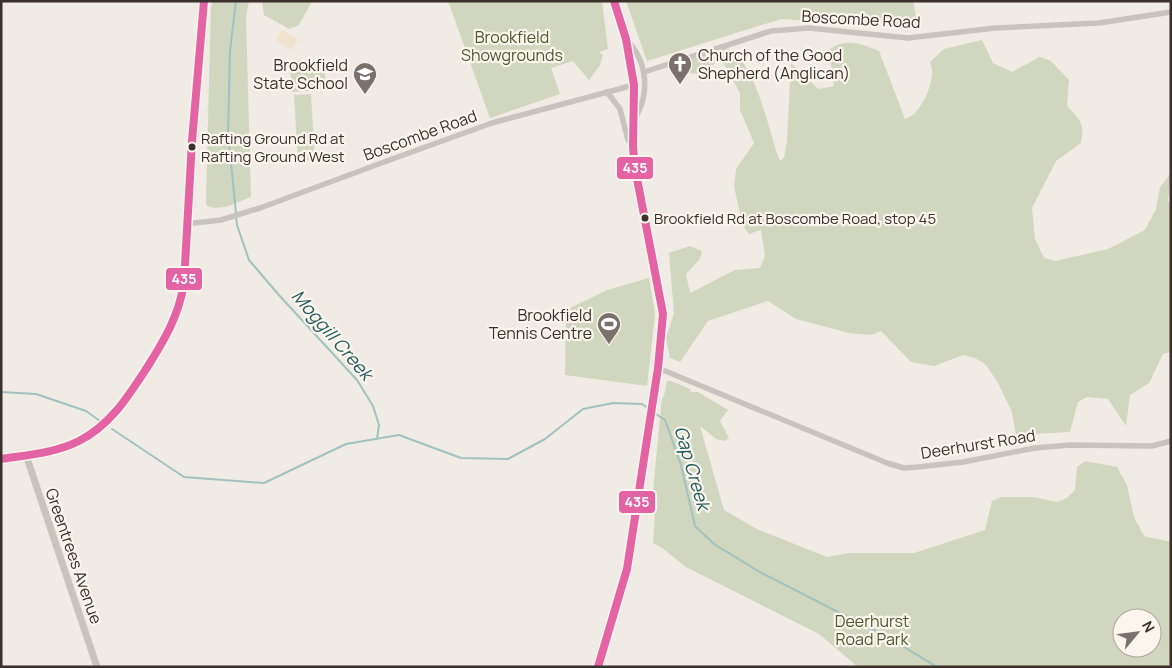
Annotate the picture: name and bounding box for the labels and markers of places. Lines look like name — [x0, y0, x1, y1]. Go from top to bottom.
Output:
place label: Church of the Good Shepherd (Anglican) — [698, 44, 850, 84]
church icon: Church of the Good Shepherd (Anglican) — [667, 51, 693, 85]
place label: Brookfield State School — [253, 54, 348, 94]
school or university icon: Brookfield State School — [352, 61, 378, 95]
place label: Rafting Ground Rd at Rafting Ground West — [201, 128, 345, 167]
marker: Rafting Ground Rd at Rafting Ground West — [187, 142, 197, 152]
place label: Brookfield Rd at Boscombe Road, stop 45 — [654, 208, 936, 229]
marker: Brookfield Rd at Boscombe Road, stop 45 — [640, 213, 650, 223]
place label: Brookfield Tennis Centre — [489, 304, 592, 344]
sports icon: Brookfield Tennis Centre — [596, 311, 622, 345]

